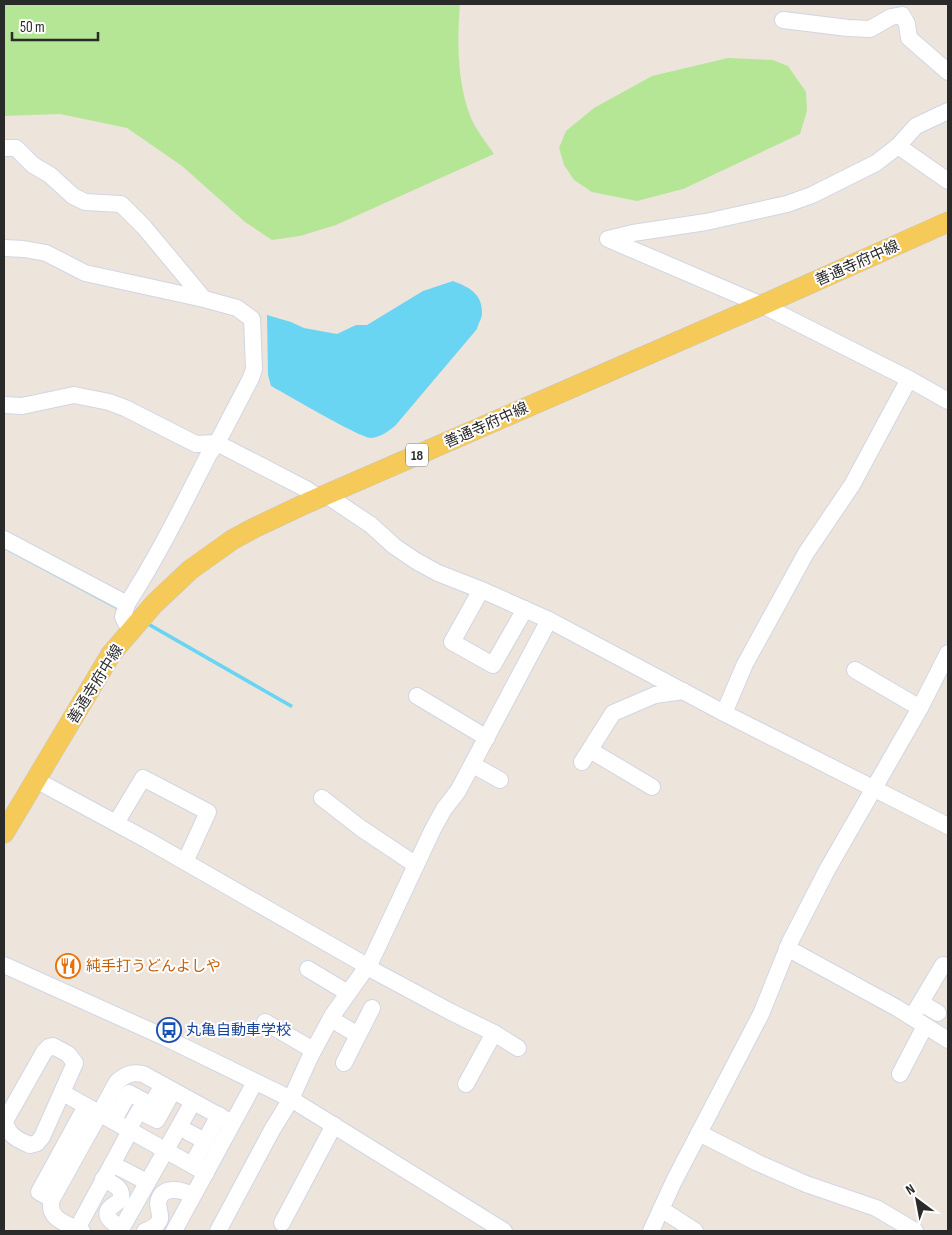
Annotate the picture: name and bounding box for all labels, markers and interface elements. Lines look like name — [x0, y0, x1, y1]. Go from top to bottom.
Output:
scale bar — [12, 10, 99, 42]
text: 50 m — [20, 18, 45, 37]
street label: 善通寺府中線 — [812, 236, 902, 290]
street label: 善通寺府中線 — [441, 398, 531, 452]
road number: 18 — [406, 444, 428, 466]
street label: 善通寺府中線 — [64, 641, 127, 727]
restaurant icon: 純手打うどんよしや — [55, 953, 81, 979]
place label: 純手打うどんよしや — [86, 957, 221, 976]
bus stop icon: 丸亀自動車学校 — [156, 1017, 182, 1043]
place label: 丸亀自動車学校 — [186, 1021, 291, 1040]
north arrow — [892, 1175, 942, 1225]
text: N — [903, 1180, 918, 1199]

